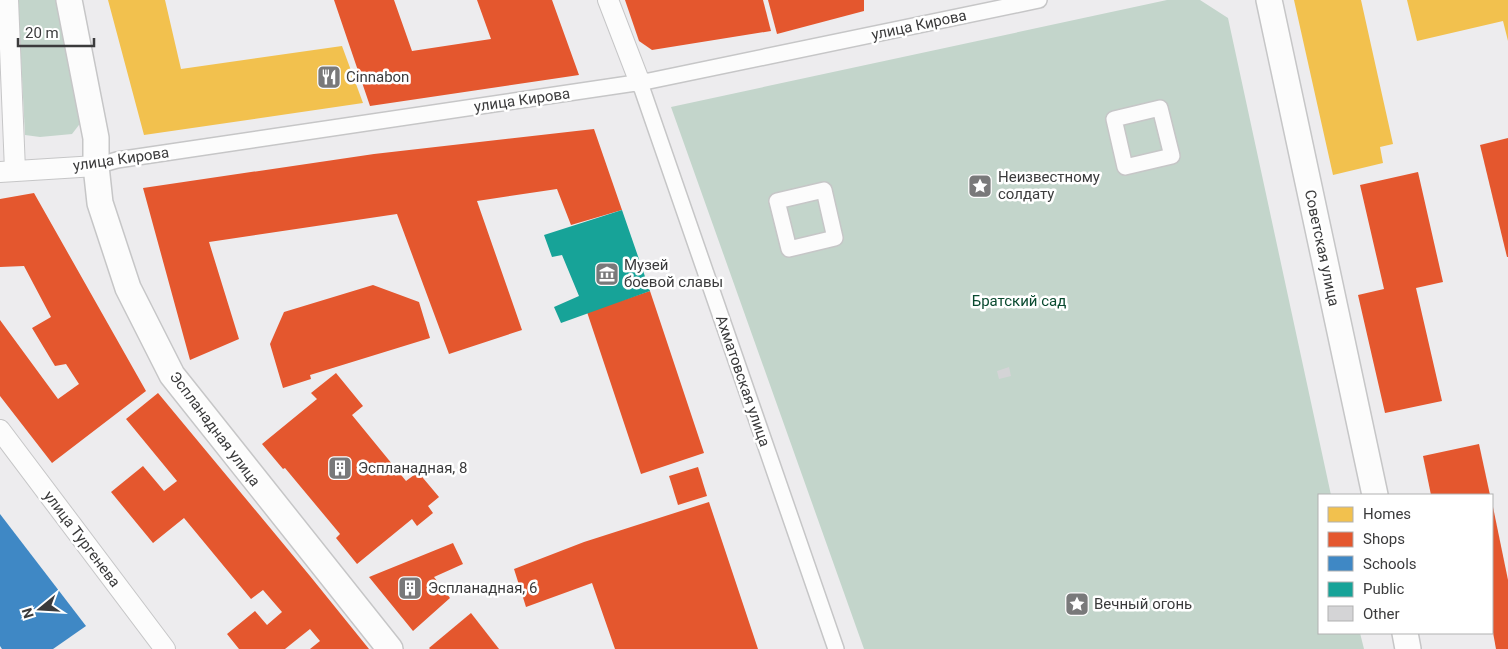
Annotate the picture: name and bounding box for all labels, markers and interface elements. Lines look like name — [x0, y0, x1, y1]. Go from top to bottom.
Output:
street label: улица Кирова — [870, 6, 968, 44]
scale bar — [18, 15, 94, 47]
text: 20 m — [25, 24, 59, 42]
restaurant icon: Cinnabon — [316, 64, 342, 90]
place label: Cinnabon — [346, 68, 409, 86]
street label: улица Кирова — [473, 84, 571, 116]
street label: улица Кирова — [72, 143, 170, 175]
place label: Неизвестному солдату — [998, 168, 1100, 203]
place icon: Неизвестному солдату — [967, 173, 993, 199]
street label: Советская улица — [1301, 188, 1343, 308]
place label: Музей боевой славы — [624, 256, 723, 291]
museum icon: Музей боевой славы — [594, 261, 620, 287]
park label: Братский сад — [972, 292, 1066, 310]
street label: Ахматовская улица — [712, 313, 774, 449]
street label: Эспланадная улица — [166, 368, 264, 490]
building icon: Эспланадная, 8 — [327, 455, 353, 481]
place label: Эспланадная, 8 — [358, 459, 467, 477]
street label: улица Тургенева — [40, 487, 124, 591]
legend — [1318, 494, 1493, 634]
text: Homes — [1363, 505, 1411, 523]
text: Shops — [1363, 530, 1405, 548]
text: Schools — [1363, 555, 1417, 573]
building icon: Эспланадная, 6 — [397, 575, 423, 601]
place label: Эспланадная, 6 — [428, 579, 537, 597]
text: Public — [1363, 580, 1404, 598]
north arrow — [15, 584, 65, 634]
place icon: Вечный огонь — [1064, 591, 1090, 617]
place label: Вечный огонь — [1094, 595, 1192, 613]
text: Other — [1363, 605, 1400, 623]
text: N — [18, 606, 37, 620]

